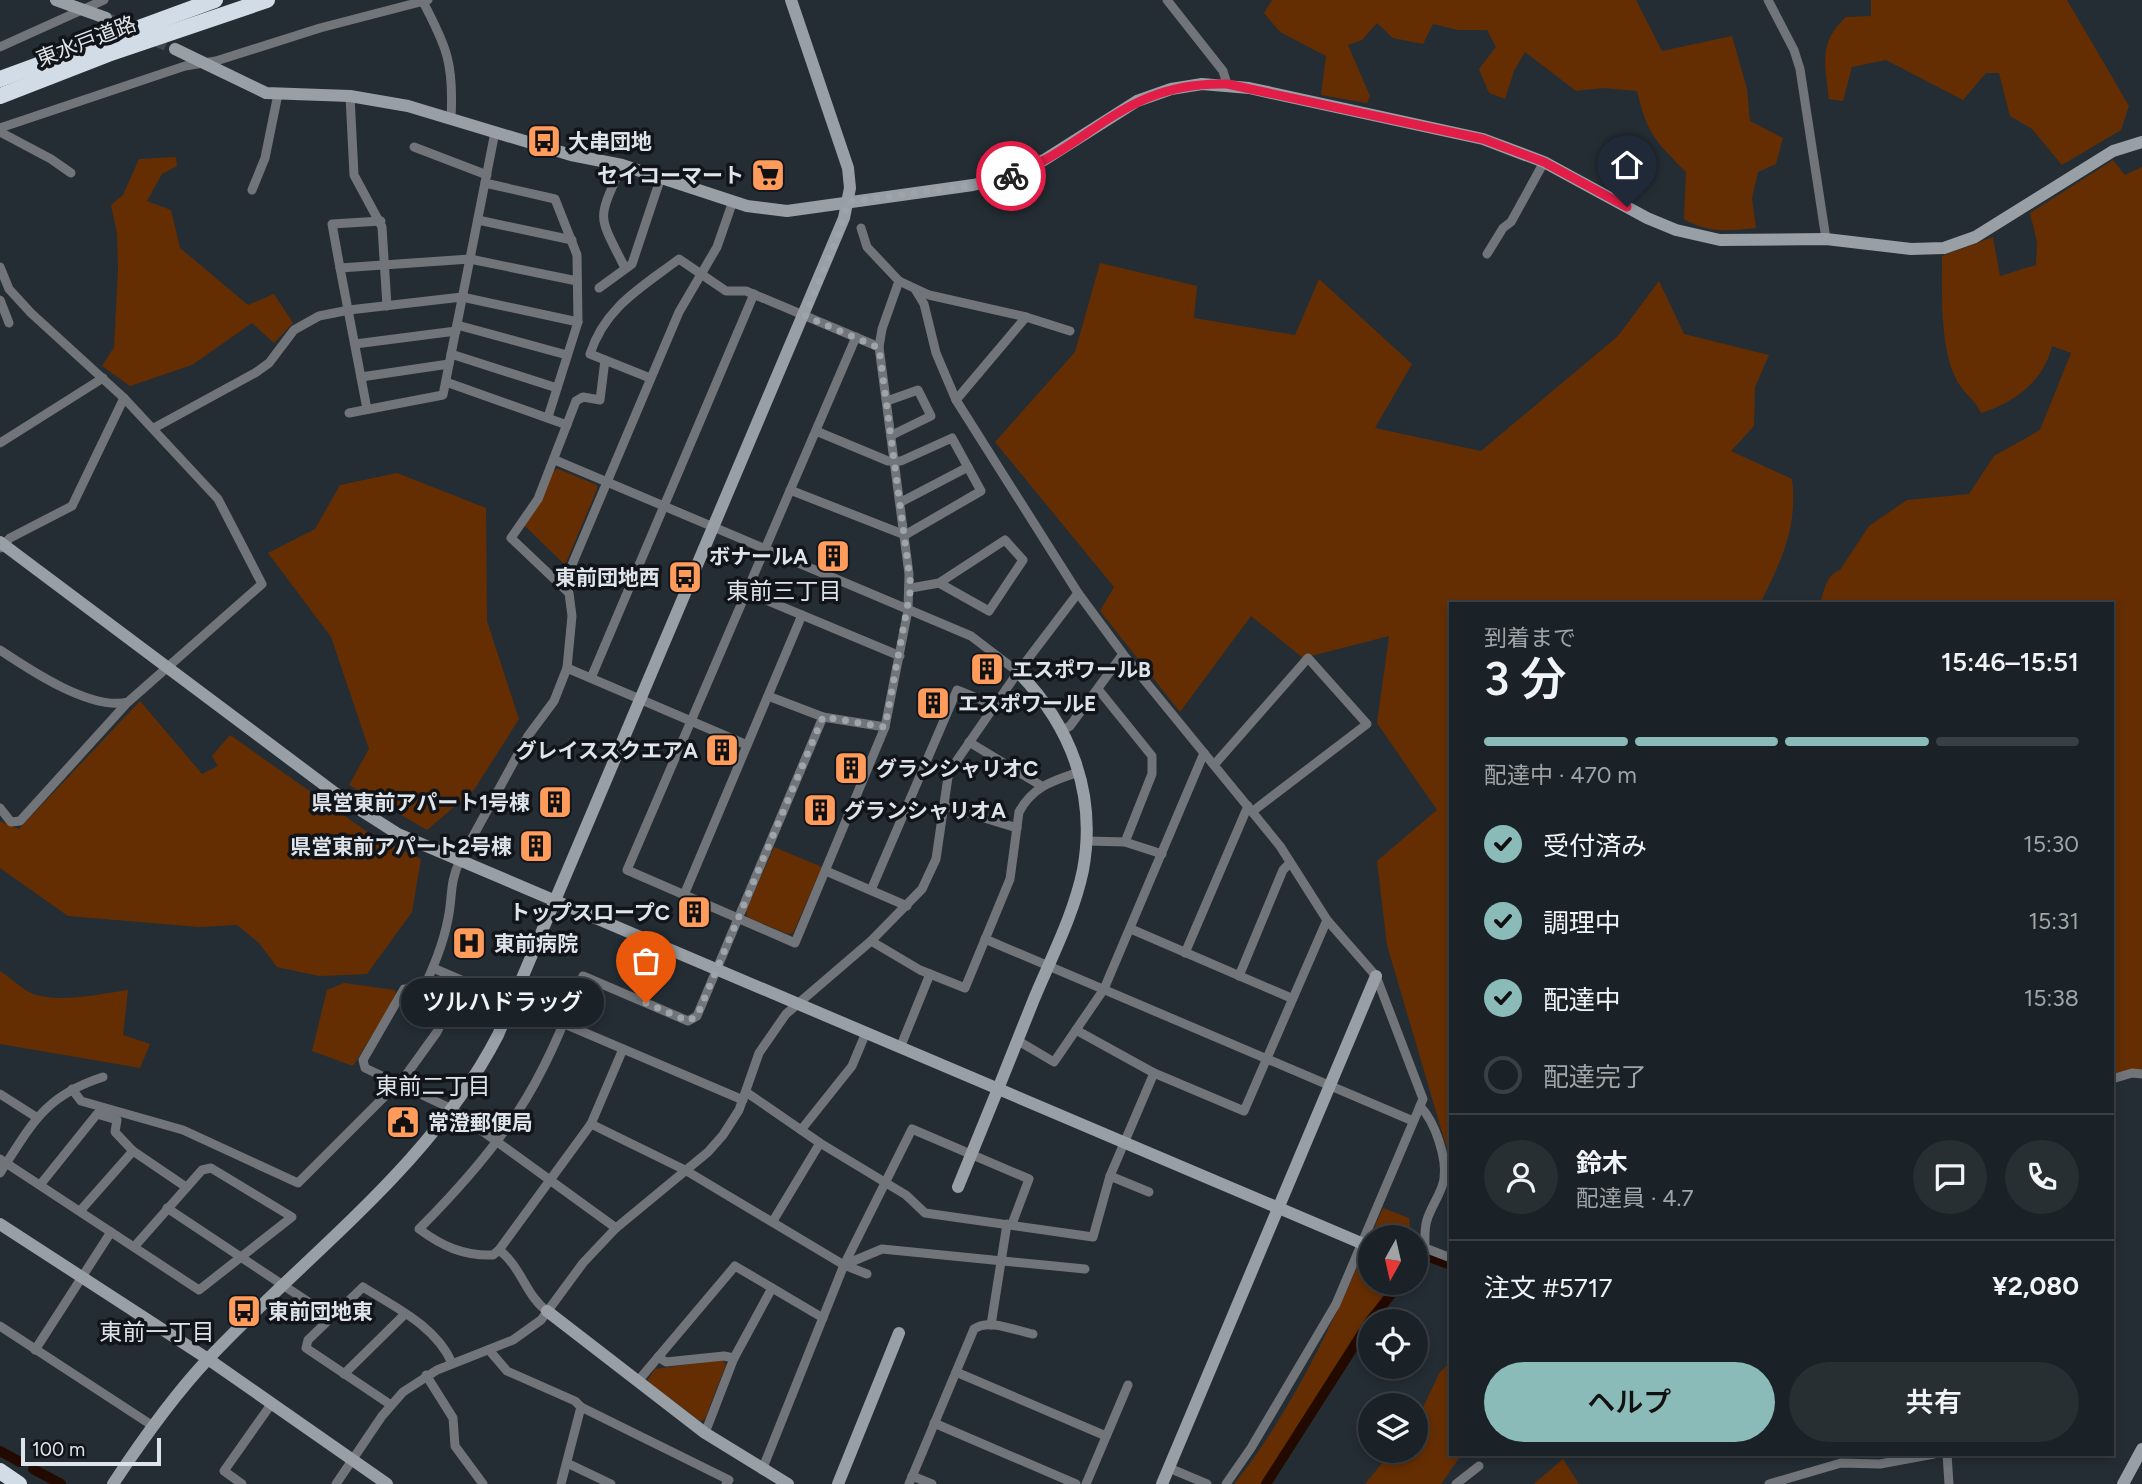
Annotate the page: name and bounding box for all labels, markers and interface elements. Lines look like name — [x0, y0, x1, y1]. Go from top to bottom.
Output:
street label: 東水戸道路 — [33, 11, 139, 71]
bus stop icon: 大串団地 — [525, 122, 563, 160]
place label: 大串団地 — [568, 129, 652, 154]
pin — [1597, 135, 1657, 207]
courier — [976, 141, 1046, 211]
icon: home — [1608, 146, 1646, 184]
supermarket icon: セイコーマート — [749, 156, 787, 194]
icon: bike — [992, 157, 1030, 195]
place label: セイコーマート — [597, 163, 744, 188]
building icon: ボナールA — [814, 537, 852, 575]
place label: ボナールA — [709, 544, 808, 569]
bus stop icon: 東前団地西 — [666, 558, 704, 596]
place label: 東前団地西 — [555, 565, 660, 590]
district label: 東前三丁目 — [727, 577, 842, 605]
text: 到着まで — [1484, 624, 1576, 652]
text: 15:46–15:51 — [1941, 646, 2079, 678]
building icon: エスポワールB — [968, 650, 1006, 688]
text: 3 分 — [1484, 651, 1566, 707]
place label: エスポワールB — [1012, 657, 1151, 682]
building icon: エスポワールE — [914, 684, 952, 722]
place label: エスポワールE — [958, 691, 1096, 716]
building icon: グレイススクエアA — [703, 731, 741, 769]
place label: グレイススクエアA — [516, 738, 698, 763]
building icon: グランシャリオC — [832, 749, 870, 787]
place label: グランシャリオC — [876, 756, 1038, 781]
text: 配達中 · 470 m — [1484, 761, 1637, 789]
building icon: 県営東前アパート1号棟 — [536, 783, 574, 821]
place label: 県営東前アパート1号棟 — [312, 790, 530, 815]
building icon: グランシャリオA — [801, 791, 839, 829]
place label: グランシャリオA — [844, 798, 1006, 823]
icon: check — [1484, 825, 1522, 863]
building icon: 県営東前アパート2号棟 — [517, 827, 555, 865]
text: 受付済み — [1543, 830, 1647, 862]
text: 15:30 — [2023, 830, 2079, 858]
place label: 県営東前アパート2号棟 — [290, 834, 512, 859]
building icon: トップスロープC — [675, 893, 713, 931]
place label: トップスロープC — [509, 900, 670, 925]
icon: check — [1484, 902, 1522, 940]
text: 調理中 — [1543, 907, 1621, 939]
text: 15:31 — [2028, 907, 2079, 935]
hospital icon: 東前病院 — [450, 924, 488, 962]
place label: 東前病院 — [494, 931, 578, 956]
pin — [616, 931, 676, 1003]
icon: bag — [627, 942, 665, 980]
callout: ツルハドラッグ — [401, 978, 604, 1028]
icon: check — [1484, 979, 1522, 1017]
text: 配達中 — [1543, 984, 1621, 1016]
text: 15:38 — [2024, 984, 2079, 1012]
text: ツルハドラッグ — [422, 988, 583, 1016]
text: 配達完了 — [1543, 1061, 1647, 1093]
district label: 東前二丁目 — [376, 1072, 491, 1100]
public building icon: 常澄郵便局 — [384, 1103, 422, 1141]
place label: 常澄郵便局 — [428, 1110, 533, 1135]
button: person — [1484, 1140, 1558, 1214]
button: chat — [1913, 1140, 1987, 1214]
button: phone — [2005, 1140, 2079, 1214]
text: 鈴木 — [1576, 1147, 1628, 1179]
text: 配達員 · 4.7 — [1576, 1184, 1694, 1212]
north arrow — [1358, 1225, 1428, 1295]
map controls — [1358, 1225, 1428, 1463]
text: ¥2,080 — [1992, 1270, 2079, 1302]
text: 注文 #5717 — [1484, 1272, 1612, 1304]
bus stop icon: 東前団地東 — [225, 1292, 263, 1330]
place label: 東前団地東 — [268, 1299, 373, 1324]
button: locate — [1358, 1309, 1428, 1379]
district label: 東前一丁目 — [100, 1318, 215, 1346]
button: ヘルプ — [1484, 1362, 1775, 1442]
button: 共有 — [1789, 1362, 2079, 1442]
button: layers — [1358, 1393, 1428, 1463]
scale bar — [21, 1435, 161, 1467]
text: 100 m — [32, 1438, 85, 1461]

